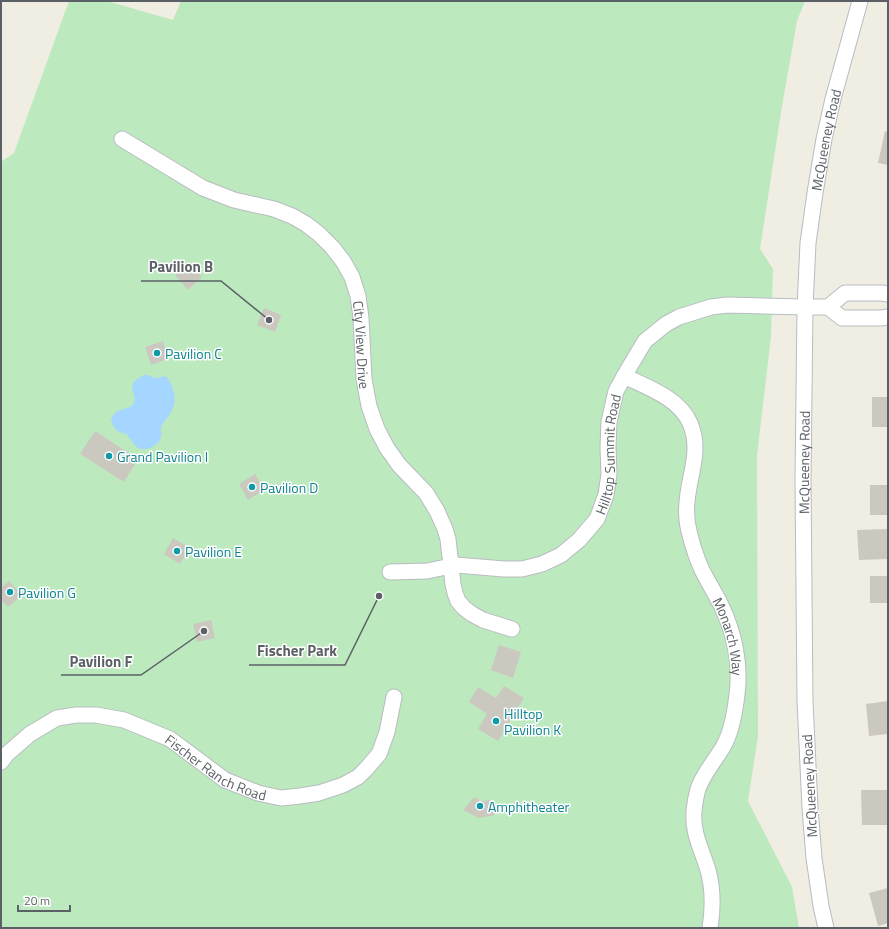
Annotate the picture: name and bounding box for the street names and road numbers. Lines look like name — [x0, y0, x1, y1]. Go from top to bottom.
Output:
street label: McQueeney Road — [805, 87, 846, 192]
street label: City View Drive — [348, 299, 376, 390]
street label: Hilltop Summit Road — [589, 392, 626, 517]
street label: McQueeney Road — [792, 411, 814, 514]
street label: Monarch Way — [708, 593, 749, 676]
street label: Fischer Ranch Road — [161, 729, 269, 805]
street label: McQueeney Road — [796, 734, 822, 838]

